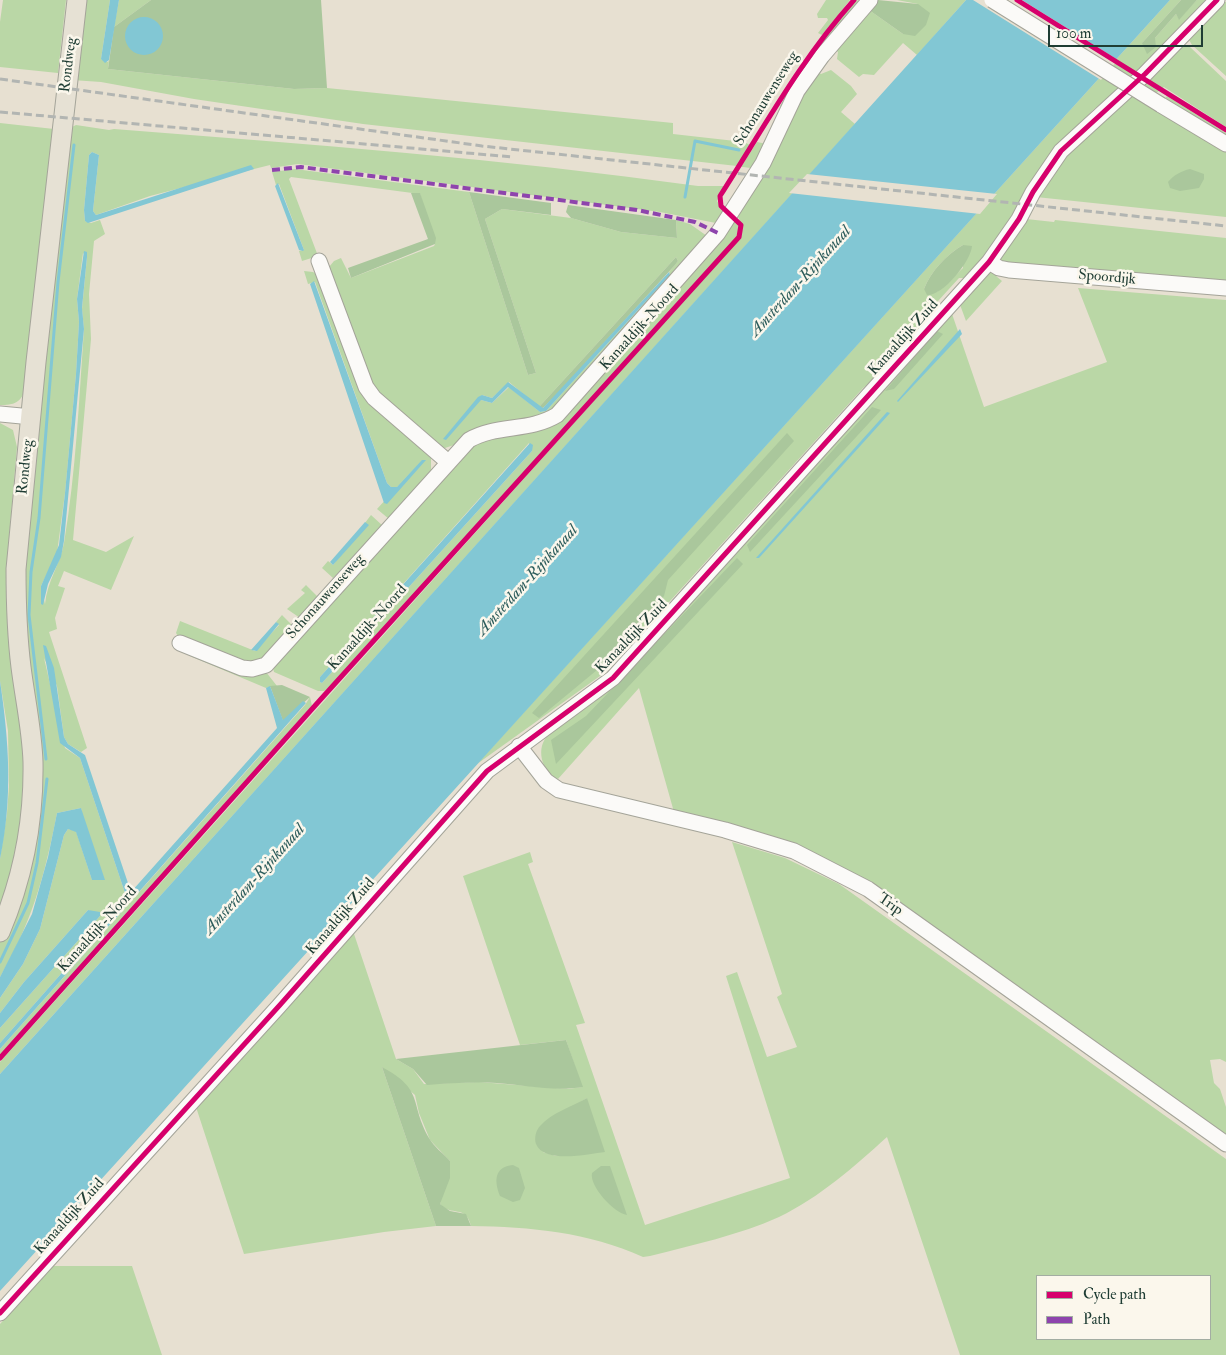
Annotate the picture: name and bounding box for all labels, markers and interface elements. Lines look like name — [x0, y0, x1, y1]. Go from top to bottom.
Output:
scale bar — [1051, 15, 1206, 47]
text: 100 m — [1056, 24, 1091, 43]
street label: Rondweg — [57, 36, 81, 94]
street label: Schonauwenseweg — [731, 48, 803, 150]
water label: Amsterdam-Rijnkanaal — [746, 223, 856, 341]
street label: Spoordijk — [1077, 267, 1137, 289]
street label: Kanaaldijk-Noord — [597, 281, 683, 375]
street label: Kanaaldijk Zuid — [865, 296, 943, 380]
street label: Rondweg — [14, 438, 38, 496]
water label: Amsterdam-Rijnkanaal — [473, 522, 583, 640]
street label: Schonauwenseweg — [283, 551, 369, 643]
street label: Kanaaldijk-Noord — [325, 581, 411, 675]
street label: Kanaaldijk Zuid — [592, 596, 672, 678]
water label: Amsterdam-Rijnkanaal — [200, 821, 310, 939]
street label: Kanaaldijk Zuid — [303, 875, 379, 959]
street label: Kanaaldijk-Noord — [55, 883, 141, 977]
street label: Trip — [874, 890, 906, 920]
street label: Kanaaldijk Zuid — [31, 1175, 109, 1259]
legend — [1036, 1275, 1211, 1340]
text: Cycle path — [1083, 1285, 1146, 1304]
text: Path — [1083, 1310, 1110, 1329]

